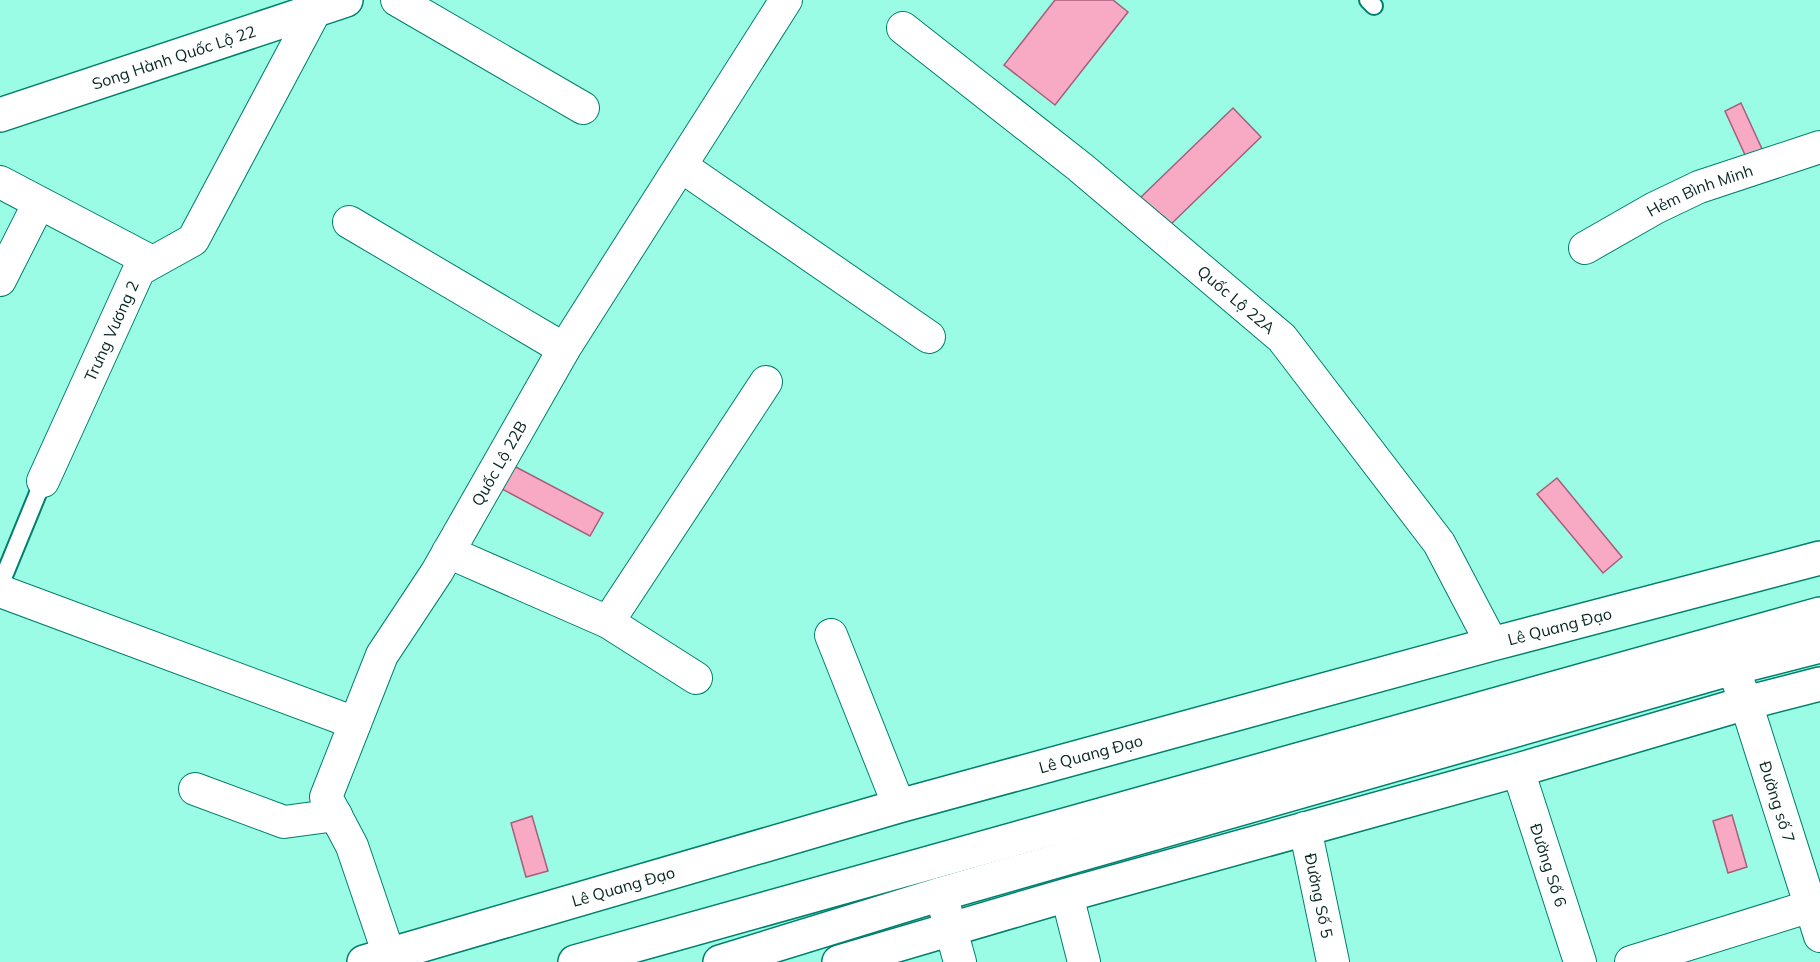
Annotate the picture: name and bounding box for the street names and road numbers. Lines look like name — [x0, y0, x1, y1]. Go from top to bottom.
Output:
street label: Song Hành Quốc Lộ 22 — [89, 21, 258, 94]
street label: Hẻm Bình Minh — [1643, 160, 1756, 221]
street label: Quốc Lộ 22A — [1193, 261, 1280, 338]
street label: Trưng Vương 2 — [80, 277, 143, 384]
street label: Quốc Lộ 22B — [467, 417, 531, 509]
street label: Lê Quang Đạo — [1506, 603, 1614, 649]
street label: Lê Quang Đạo — [1037, 730, 1145, 777]
street label: Đường số 7 — [1755, 759, 1800, 845]
street label: Đường Số 6 — [1526, 821, 1572, 909]
street label: Đường Số 5 — [1300, 851, 1338, 940]
street label: Lê Quang Đạo — [569, 862, 677, 911]

